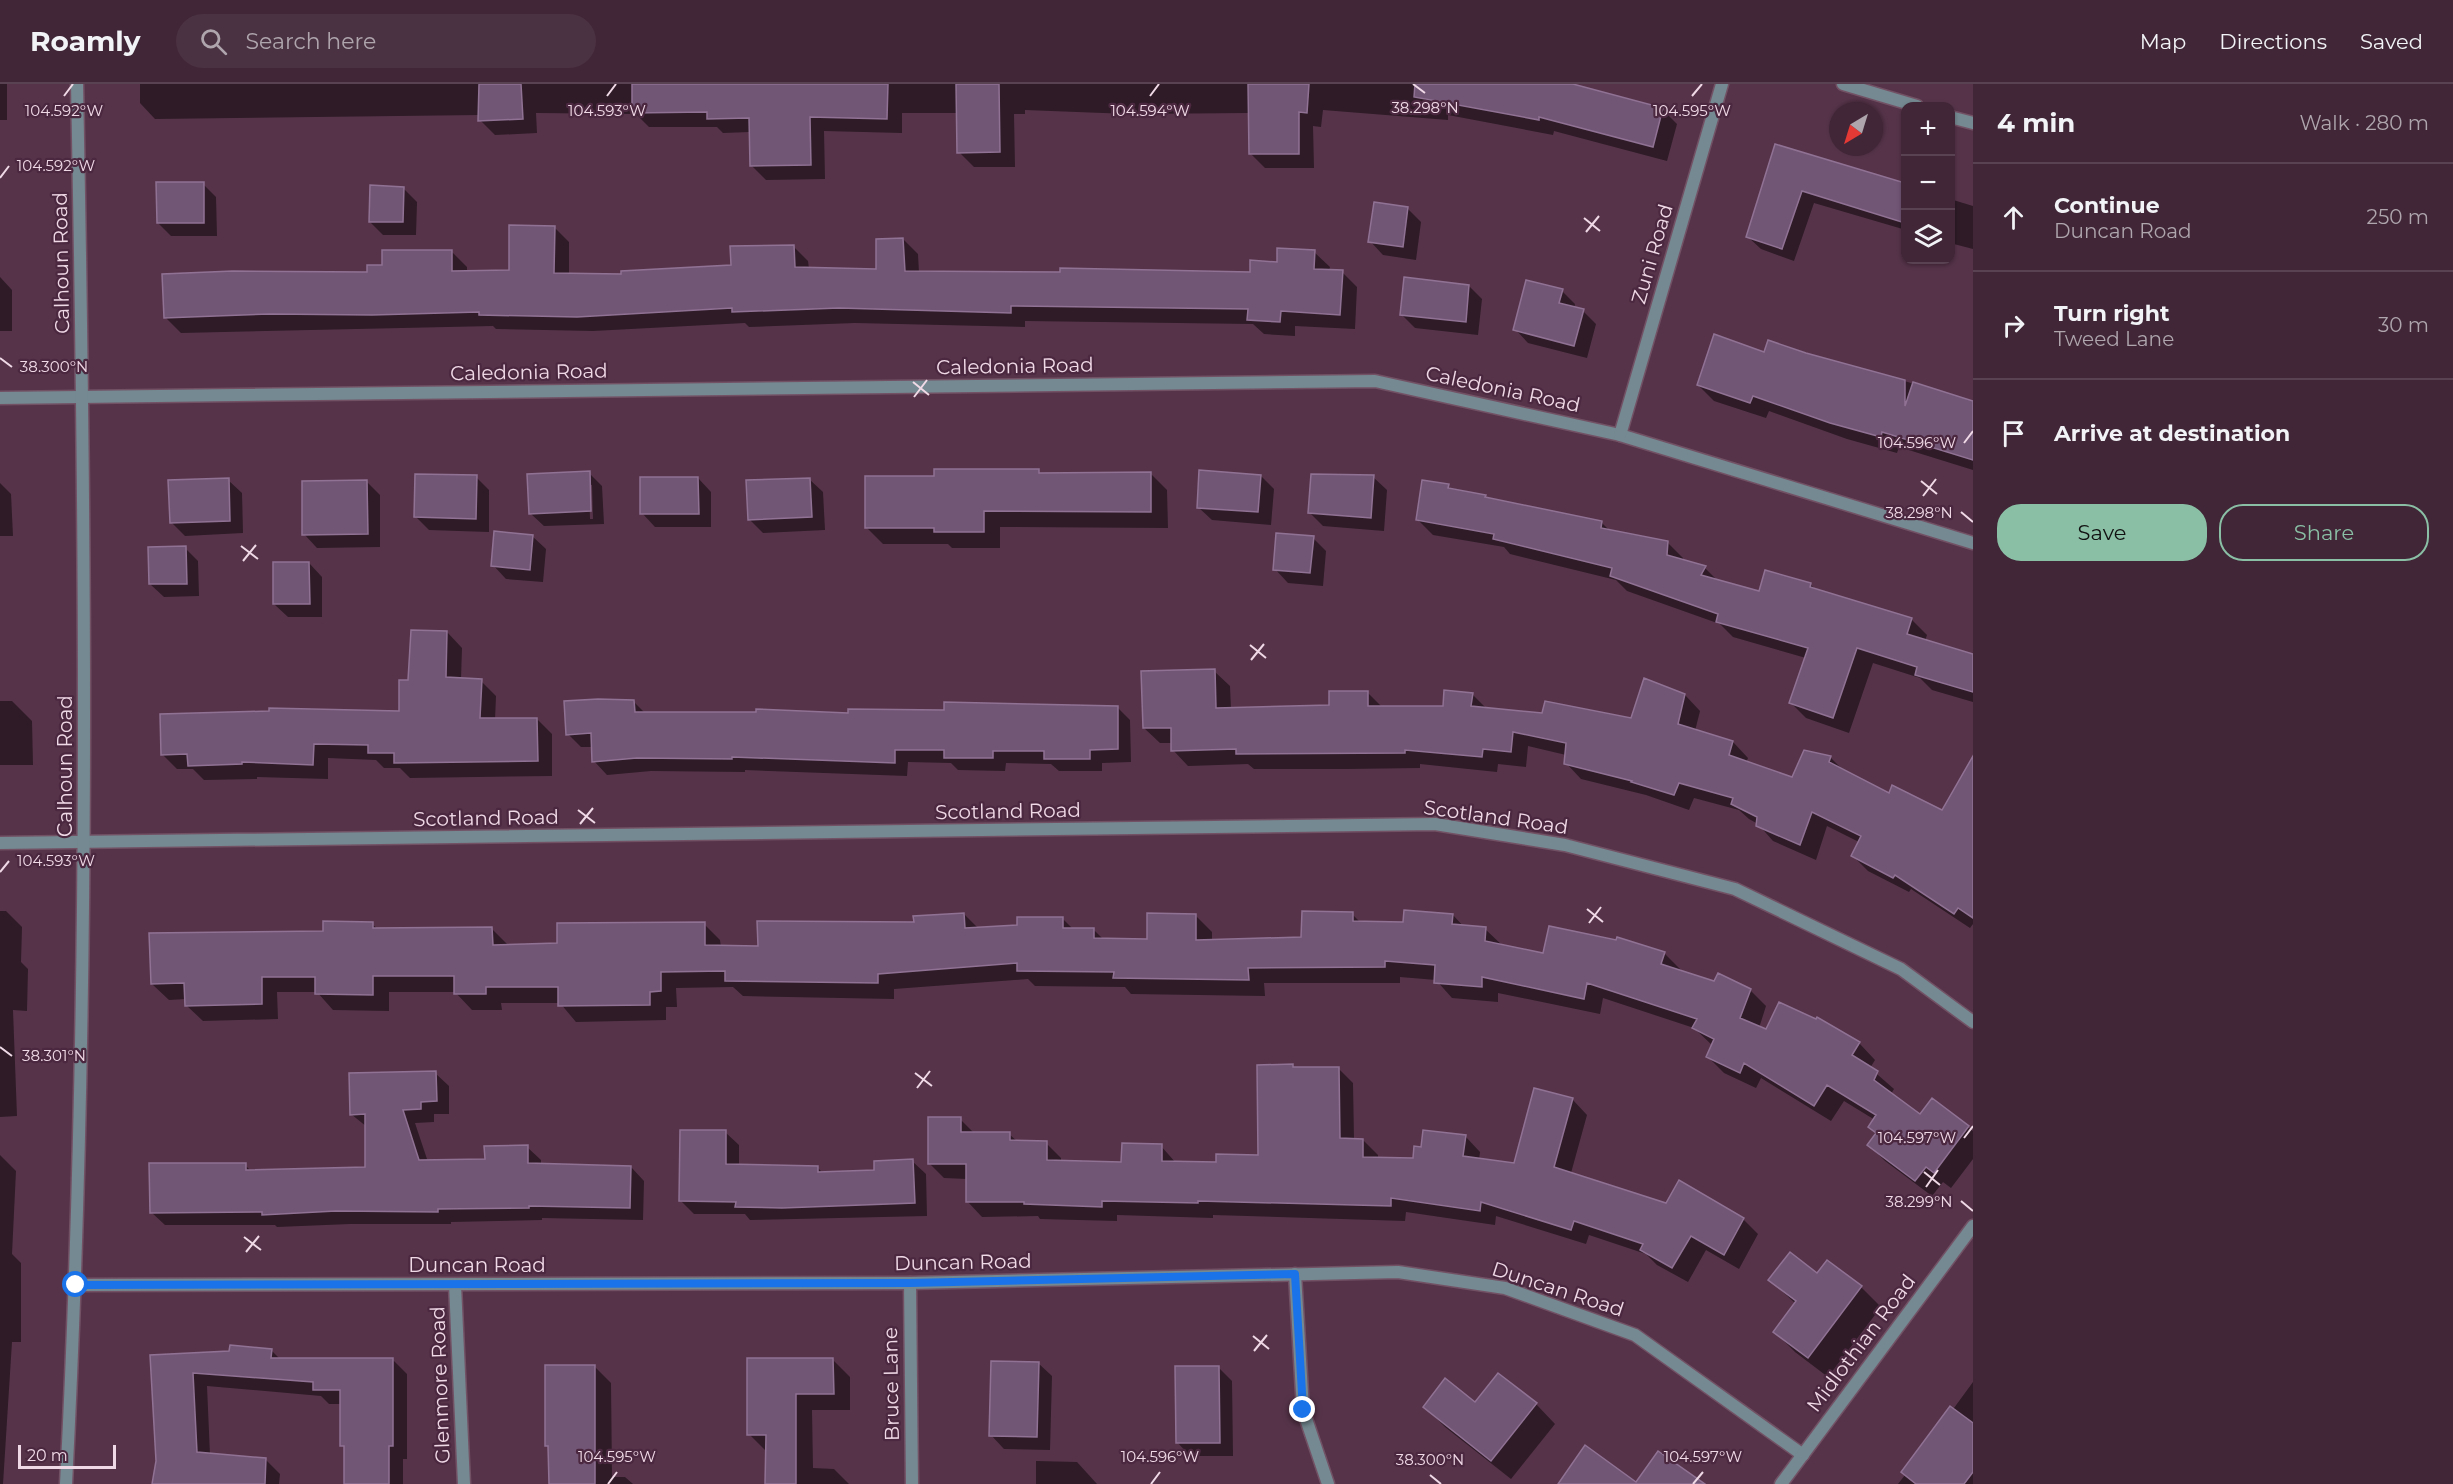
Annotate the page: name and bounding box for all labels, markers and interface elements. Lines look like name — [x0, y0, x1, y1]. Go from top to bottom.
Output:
search box — [176, 14, 596, 68]
text: Roamly — [30, 24, 140, 58]
icon: search — [197, 25, 230, 58]
text: Search here — [245, 28, 376, 55]
text: Map — [2140, 29, 2186, 54]
text: Directions — [2219, 29, 2327, 54]
text: Saved — [2360, 29, 2423, 54]
text: 38.298°N — [1391, 98, 1459, 117]
text: 104.592°W — [25, 101, 103, 120]
text: 104.593°W — [568, 101, 646, 120]
text: 104.594°W — [1110, 101, 1190, 120]
text: 104.595°W — [1653, 101, 1731, 120]
north arrow — [1829, 102, 1883, 156]
map controls — [1901, 102, 1955, 264]
button: + — [1901, 102, 1955, 156]
text: 4 min — [1997, 107, 2075, 139]
text: Walk · 280 m — [2299, 111, 2429, 135]
text: 104.592°W — [17, 156, 95, 175]
button: − — [1901, 156, 1955, 210]
street label: Calhoun Road — [48, 192, 74, 334]
text: Continue — [2054, 192, 2160, 219]
street label: Zuni Road — [1626, 201, 1678, 307]
icon: ahead — [1997, 201, 2030, 234]
text: 250 m — [2367, 205, 2429, 229]
button: layers — [1901, 210, 1955, 264]
text: Duncan Road — [2054, 219, 2192, 243]
text: Turn right — [2054, 300, 2169, 327]
icon: right — [1997, 309, 2030, 342]
text: 30 m — [2378, 313, 2429, 337]
text: Tweed Lane — [2054, 327, 2174, 351]
street label: Caledonia Road — [936, 353, 1094, 379]
text: 38.300°N — [20, 357, 88, 376]
street label: Caledonia Road — [450, 359, 608, 385]
street label: Caledonia Road — [1423, 361, 1583, 417]
icon: arrive — [1997, 417, 2030, 450]
text: Arrive at destination — [2054, 420, 2290, 447]
text: 104.596°W — [1878, 433, 1957, 452]
text: 38.298°N — [1885, 503, 1953, 522]
button: Save — [1997, 504, 2207, 561]
button: Share — [2219, 504, 2429, 561]
street label: Calhoun Road — [53, 695, 77, 837]
street label: Scotland Road — [1422, 795, 1570, 839]
street label: Scotland Road — [935, 798, 1081, 824]
street label: Scotland Road — [413, 805, 559, 831]
text: 104.593°W — [17, 851, 95, 870]
text: 38.301°N — [22, 1046, 86, 1065]
text: 104.597°W — [1878, 1128, 1957, 1147]
text: 38.299°N — [1886, 1192, 1952, 1211]
street label: Duncan Road — [894, 1249, 1032, 1275]
street label: Duncan Road — [408, 1253, 546, 1277]
street label: Duncan Road — [1489, 1256, 1627, 1322]
street label: Midlothian Road — [1802, 1270, 1920, 1416]
route start — [62, 1271, 88, 1297]
street label: Glenmore Road — [425, 1306, 455, 1464]
street label: Bruce Lane — [878, 1327, 904, 1441]
route end — [1289, 1396, 1315, 1422]
scale bar — [18, 1442, 116, 1470]
text: 20 m — [27, 1446, 68, 1465]
text: 104.595°W — [578, 1447, 656, 1466]
text: 104.596°W — [1121, 1447, 1200, 1466]
text: 104.597°W — [1664, 1447, 1743, 1466]
text: 38.300°N — [1396, 1450, 1464, 1469]

